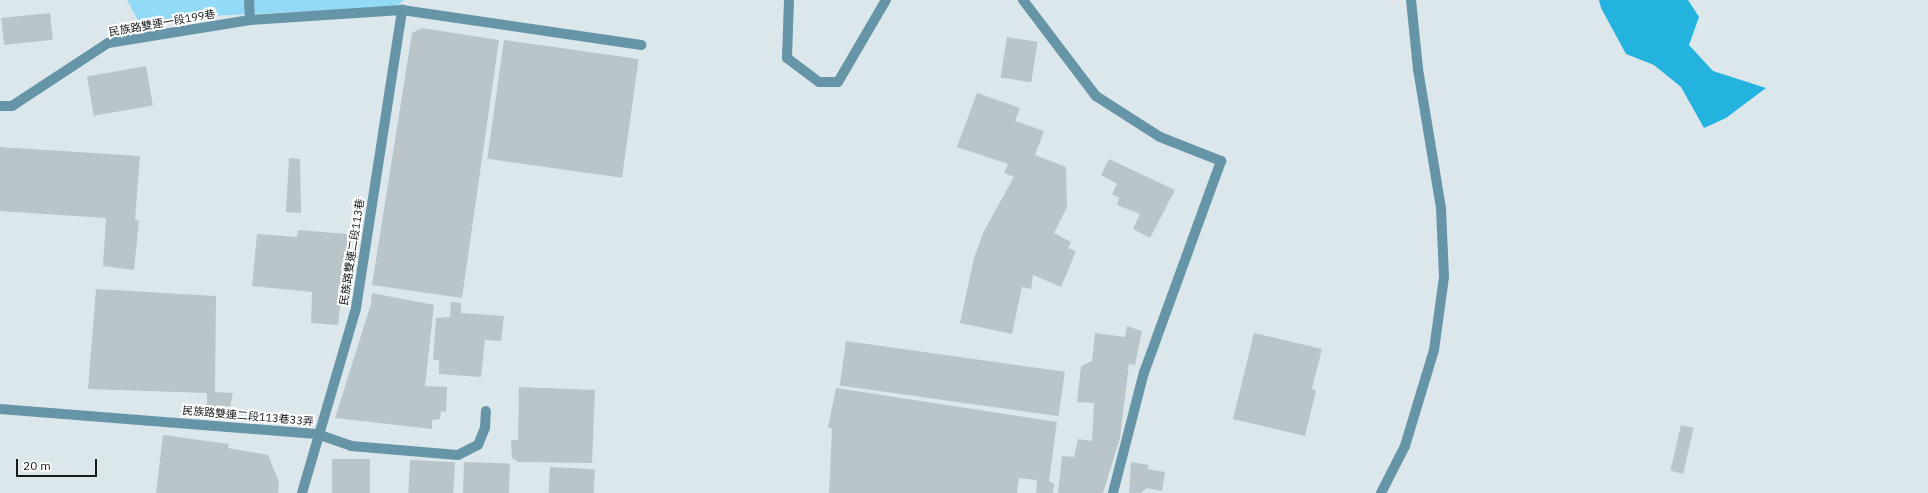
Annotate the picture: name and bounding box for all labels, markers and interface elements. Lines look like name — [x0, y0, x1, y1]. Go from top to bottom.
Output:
street label: 民族路雙連一段199巷 — [108, 7, 216, 39]
street label: 民族路雙連二段113巷 — [337, 198, 367, 306]
street label: 民族路雙連二段113巷33弄 — [182, 404, 314, 428]
scale bar — [18, 451, 99, 477]
text: 20 m — [23, 458, 51, 473]

